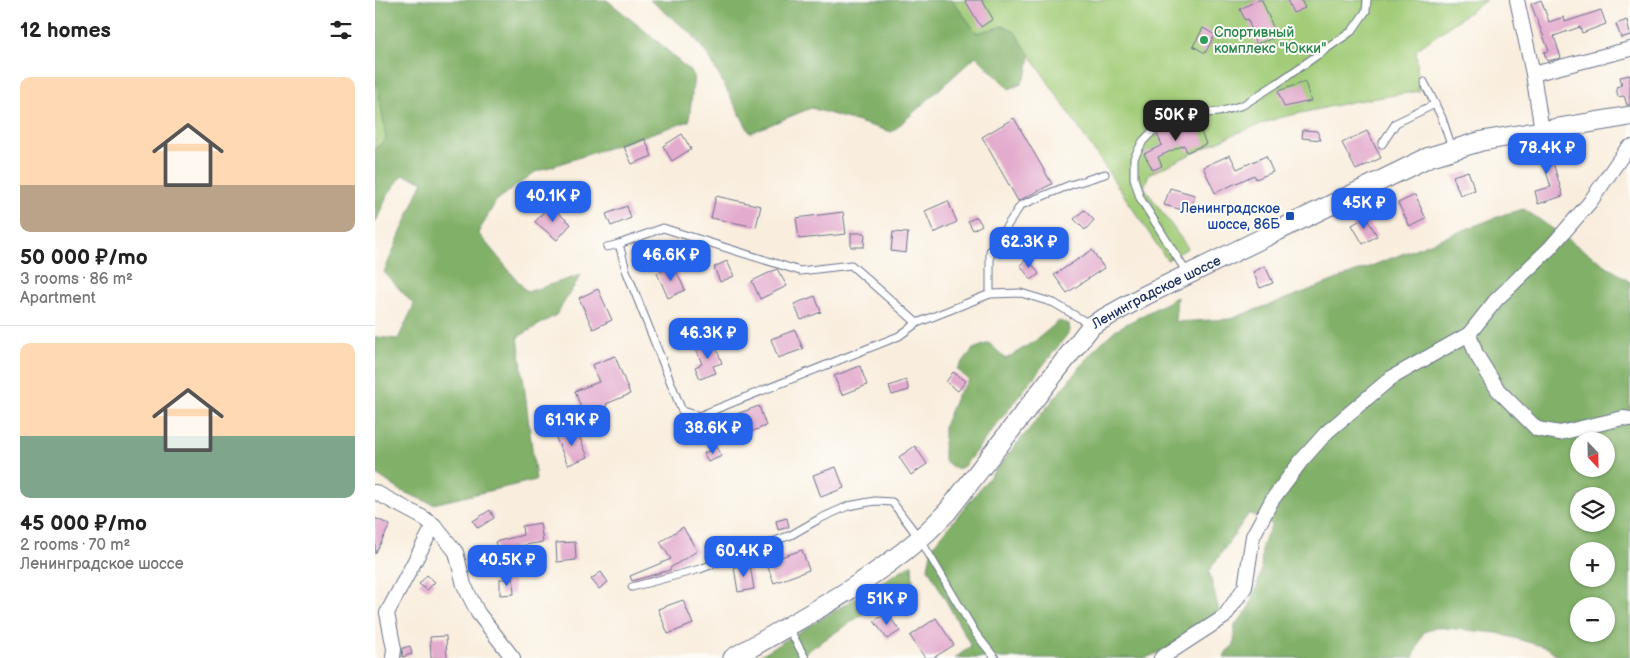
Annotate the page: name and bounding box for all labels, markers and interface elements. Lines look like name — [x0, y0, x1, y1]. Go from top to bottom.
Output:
icon: filters — [327, 16, 355, 44]
text: 12 homes — [20, 18, 111, 43]
place label: Спортивный комплекс "Юкки" — [1214, 24, 1326, 57]
marker: Спортивный комплекс "Юкки" — [1198, 34, 1210, 46]
pin: 50K ₽ — [1141, 100, 1211, 142]
text: 50K ₽ — [1154, 106, 1198, 125]
icon: home — [143, 110, 233, 200]
pin: 78.4K ₽ — [1501, 132, 1593, 175]
text: 78.4K ₽ — [1519, 139, 1575, 158]
pin: 40.1K ₽ — [507, 180, 599, 223]
text: 40.1K ₽ — [526, 187, 580, 206]
pin: 45K ₽ — [1329, 188, 1399, 230]
text: 45K ₽ — [1342, 194, 1386, 213]
place label: Ленинградское шоссе, 86Б — [1179, 200, 1280, 233]
marker: Ленинградское шоссе, 86Б — [1284, 210, 1296, 222]
pin: 62.3K ₽ — [983, 226, 1075, 269]
text: 62.3K ₽ — [1001, 233, 1057, 252]
pin: 46.6K ₽ — [625, 240, 717, 282]
text: 50 000 ₽/mo — [20, 245, 148, 270]
text: 46.6K ₽ — [643, 246, 699, 265]
street label: Ленинградское шоссе — [1088, 251, 1224, 333]
text: 3 rooms · 86 m² — [20, 270, 133, 289]
text: Apartment — [20, 289, 96, 308]
pin: 46.3K ₽ — [662, 318, 754, 360]
text: 46.3K ₽ — [680, 324, 736, 343]
icon: home — [143, 375, 233, 465]
pin: 61.9K ₽ — [526, 404, 618, 447]
text: 61.9K ₽ — [545, 411, 599, 430]
pin: 38.6K ₽ — [667, 412, 759, 455]
text: 38.6K ₽ — [685, 419, 741, 438]
north arrow — [1570, 432, 1615, 478]
map controls — [1570, 432, 1615, 642]
button: layers — [1570, 487, 1615, 532]
text: 45 000 ₽/mo — [20, 511, 147, 536]
text: 2 rooms · 70 m² — [20, 536, 130, 555]
pin: 60.4K ₽ — [698, 536, 790, 578]
text: 60.4K ₽ — [715, 542, 773, 561]
button: + — [1570, 542, 1615, 587]
pin: 40.5K ₽ — [461, 544, 553, 587]
text: 40.5K ₽ — [479, 551, 535, 570]
text: Ленинградское шоссе — [20, 555, 184, 574]
pin: 51K ₽ — [852, 584, 922, 626]
text: 51K ₽ — [867, 590, 907, 609]
button: − — [1570, 597, 1615, 642]

